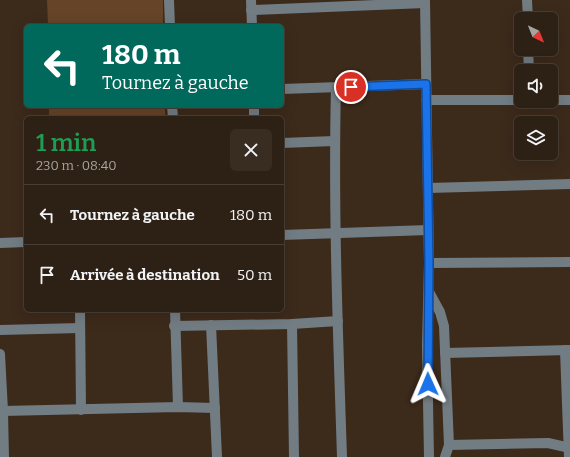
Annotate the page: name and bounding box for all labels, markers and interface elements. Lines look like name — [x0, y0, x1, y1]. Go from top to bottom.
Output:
north arrow — [514, 12, 558, 56]
map controls — [514, 12, 558, 160]
text: 180 m — [102, 38, 180, 71]
icon: left — [36, 40, 88, 92]
button: sound — [514, 64, 558, 108]
pin — [334, 70, 368, 104]
text: Tournez à gauche — [102, 72, 249, 94]
icon: arrive — [340, 76, 362, 98]
button: layers — [514, 116, 558, 160]
text: 1 min — [36, 129, 96, 157]
button: close — [230, 129, 272, 171]
text: 230 m · 08:40 — [36, 158, 117, 173]
icon: left — [36, 204, 58, 226]
text: Tournez à gauche — [70, 206, 195, 224]
text: 180 m — [230, 206, 272, 224]
icon: arrive — [36, 264, 58, 286]
text: Arrivée à destination — [70, 266, 220, 284]
text: 50 m — [237, 266, 272, 284]
position arrow — [407, 363, 449, 405]

